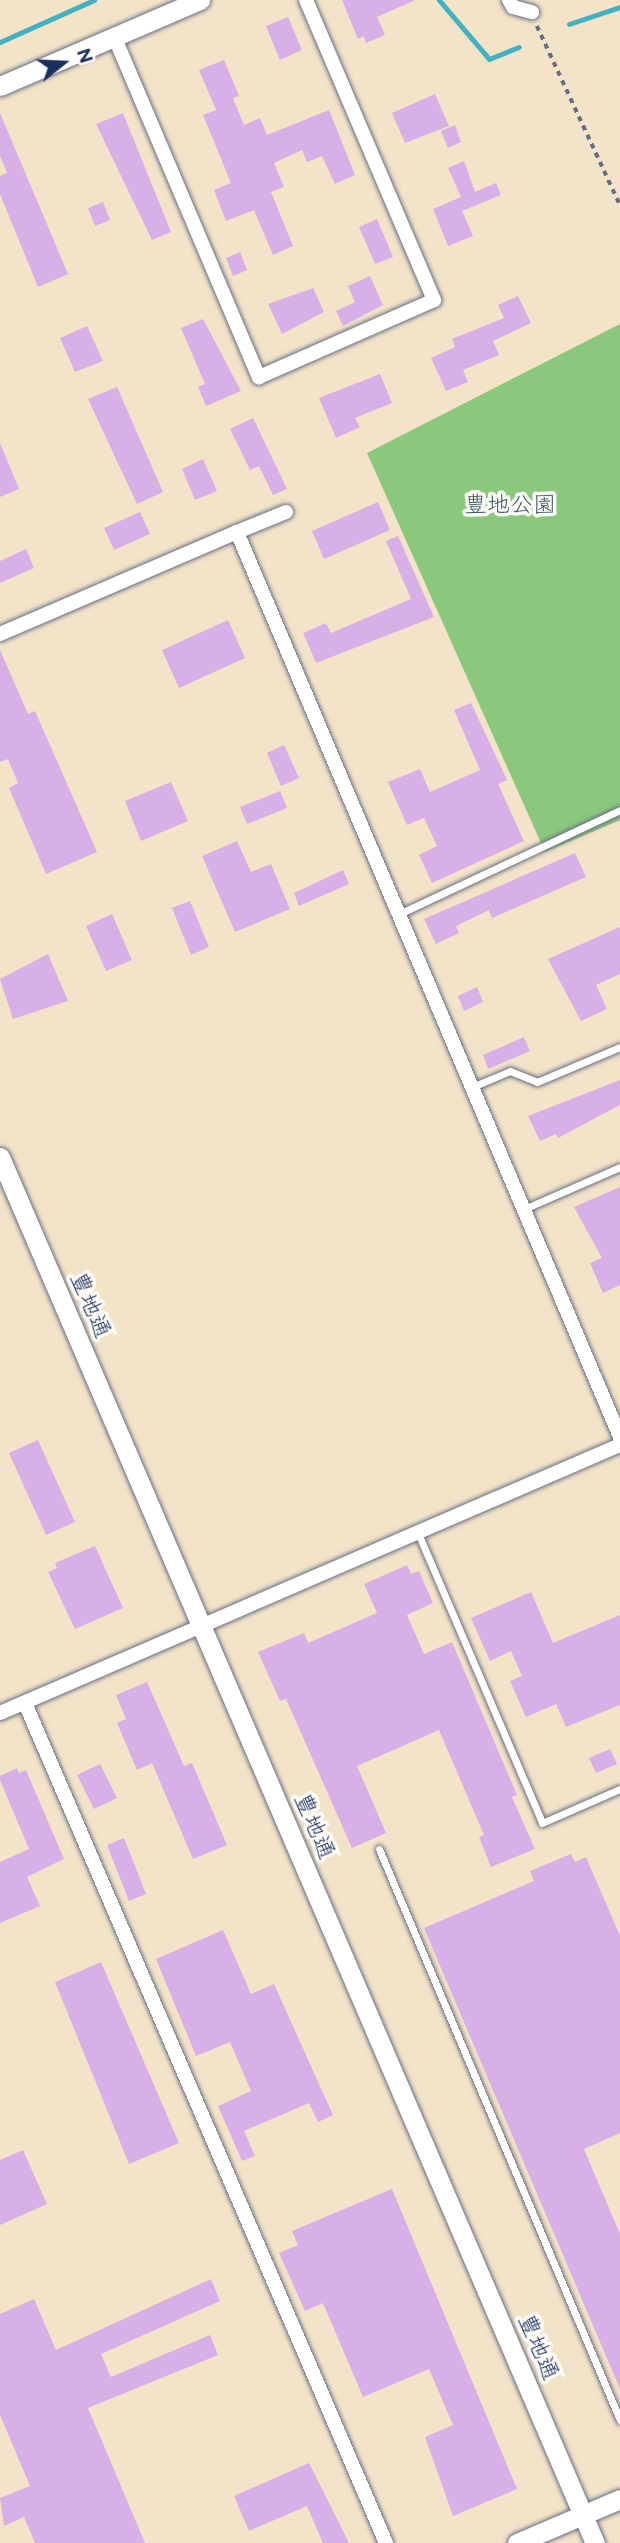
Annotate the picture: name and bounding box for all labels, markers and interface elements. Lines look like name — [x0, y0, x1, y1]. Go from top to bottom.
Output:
north arrow — [28, 28, 98, 98]
text: N — [70, 46, 97, 67]
park label: 豊地公園 — [464, 491, 556, 519]
street label: 豊地通 — [64, 1268, 116, 1342]
street label: 豊地通 — [288, 1789, 340, 1863]
street label: 豊地通 — [512, 2310, 564, 2384]

